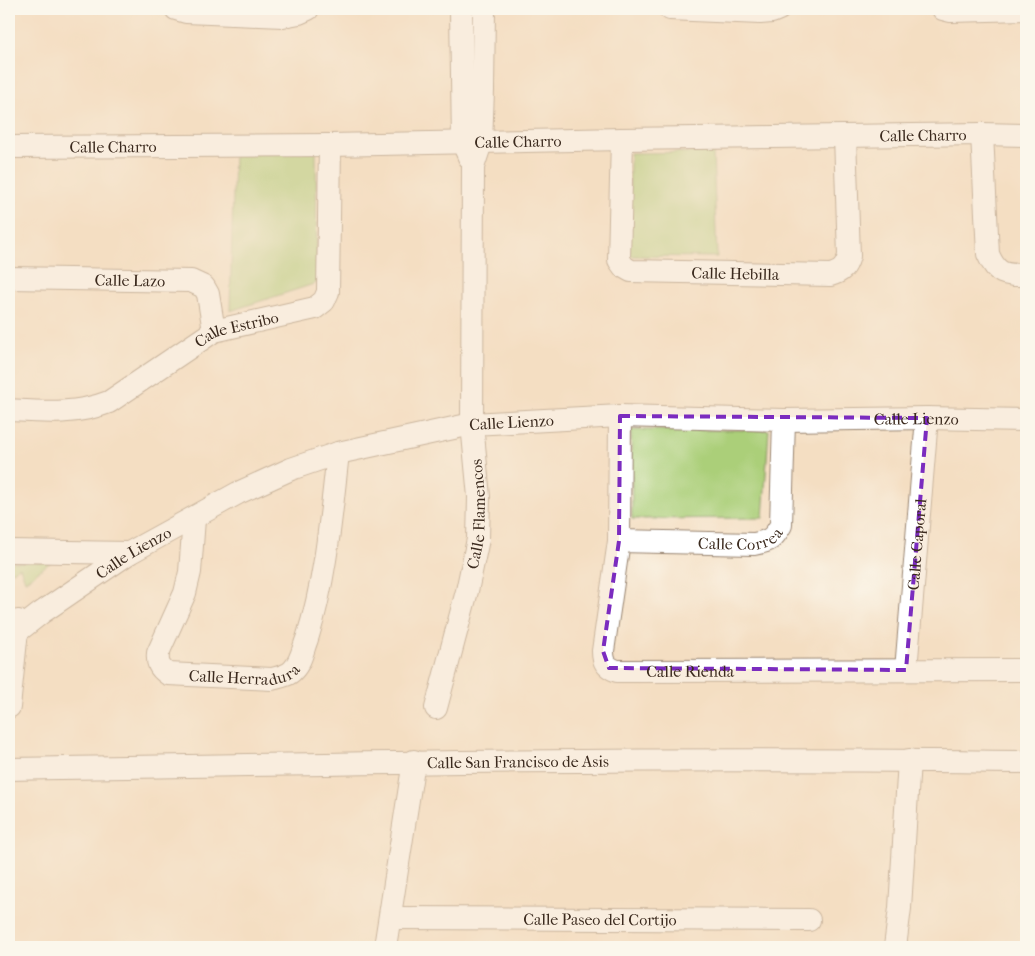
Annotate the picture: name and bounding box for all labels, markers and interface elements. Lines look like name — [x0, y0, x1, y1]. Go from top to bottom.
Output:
street label: Calle Charro — [879, 125, 967, 145]
street label: Calle Charro — [474, 131, 562, 152]
street label: Calle Charro — [69, 137, 157, 156]
street label: Calle Hebilla — [691, 263, 780, 283]
street label: Calle Lazo — [95, 270, 165, 290]
street label: Calle Estribo — [191, 307, 280, 351]
street label: Calle Lienzo — [874, 408, 959, 428]
street label: Calle Lienzo — [469, 410, 554, 434]
street label: Calle Flamencos — [462, 458, 489, 571]
street label: Calle Caporal — [903, 497, 930, 591]
street label: Calle Lienzo — [92, 522, 174, 583]
street label: Calle Correa — [698, 523, 787, 554]
street label: Calle Herradura — [188, 659, 304, 689]
street label: Calle Rienda — [646, 661, 735, 680]
street label: Calle San Francisco de Asis — [427, 751, 609, 772]
street label: Calle Paseo del Cortijo — [523, 909, 677, 929]

